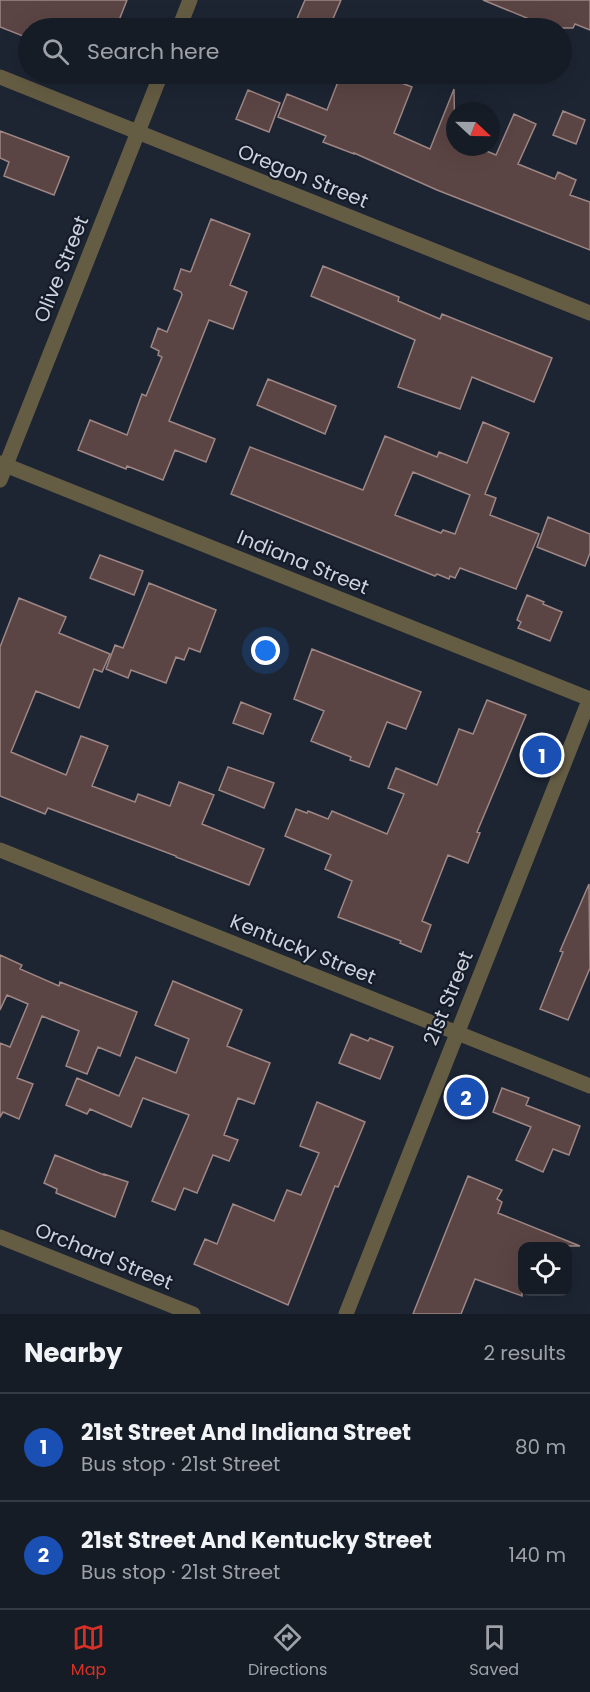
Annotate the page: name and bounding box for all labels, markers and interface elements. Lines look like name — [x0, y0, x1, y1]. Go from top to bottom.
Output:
search box — [18, 18, 572, 84]
icon: search — [39, 35, 72, 68]
text: Search here — [87, 36, 220, 67]
north arrow — [446, 102, 500, 156]
street label: Oregon Street — [233, 137, 373, 215]
street label: Olive Street — [27, 211, 95, 327]
street label: Indiana Street — [233, 523, 373, 601]
your location — [251, 636, 280, 665]
pin: 1 — [522, 732, 562, 777]
street label: Kentucky Street — [226, 907, 380, 991]
street label: 21st Street — [416, 947, 480, 1049]
pin: 2 — [446, 1074, 486, 1120]
street label: Orchard Street — [31, 1216, 177, 1296]
map controls — [518, 1242, 572, 1296]
button: locate — [518, 1242, 572, 1296]
text: Nearby — [24, 1335, 122, 1371]
text: 2 results — [483, 1339, 566, 1367]
text: 21st Street And Indiana Street — [81, 1417, 411, 1448]
text: 1 — [40, 1433, 47, 1461]
text: 80 m — [515, 1433, 566, 1461]
text: Bus stop · 21st Street — [81, 1450, 280, 1478]
text: 21st Street And Kentucky Street — [81, 1525, 432, 1556]
text: 2 — [38, 1541, 49, 1569]
text: 140 m — [509, 1541, 566, 1569]
text: Bus stop · 21st Street — [81, 1558, 280, 1586]
tab: Map — [71, 1621, 106, 1682]
tab: Directions — [248, 1621, 327, 1682]
tab: Saved — [469, 1621, 519, 1682]

